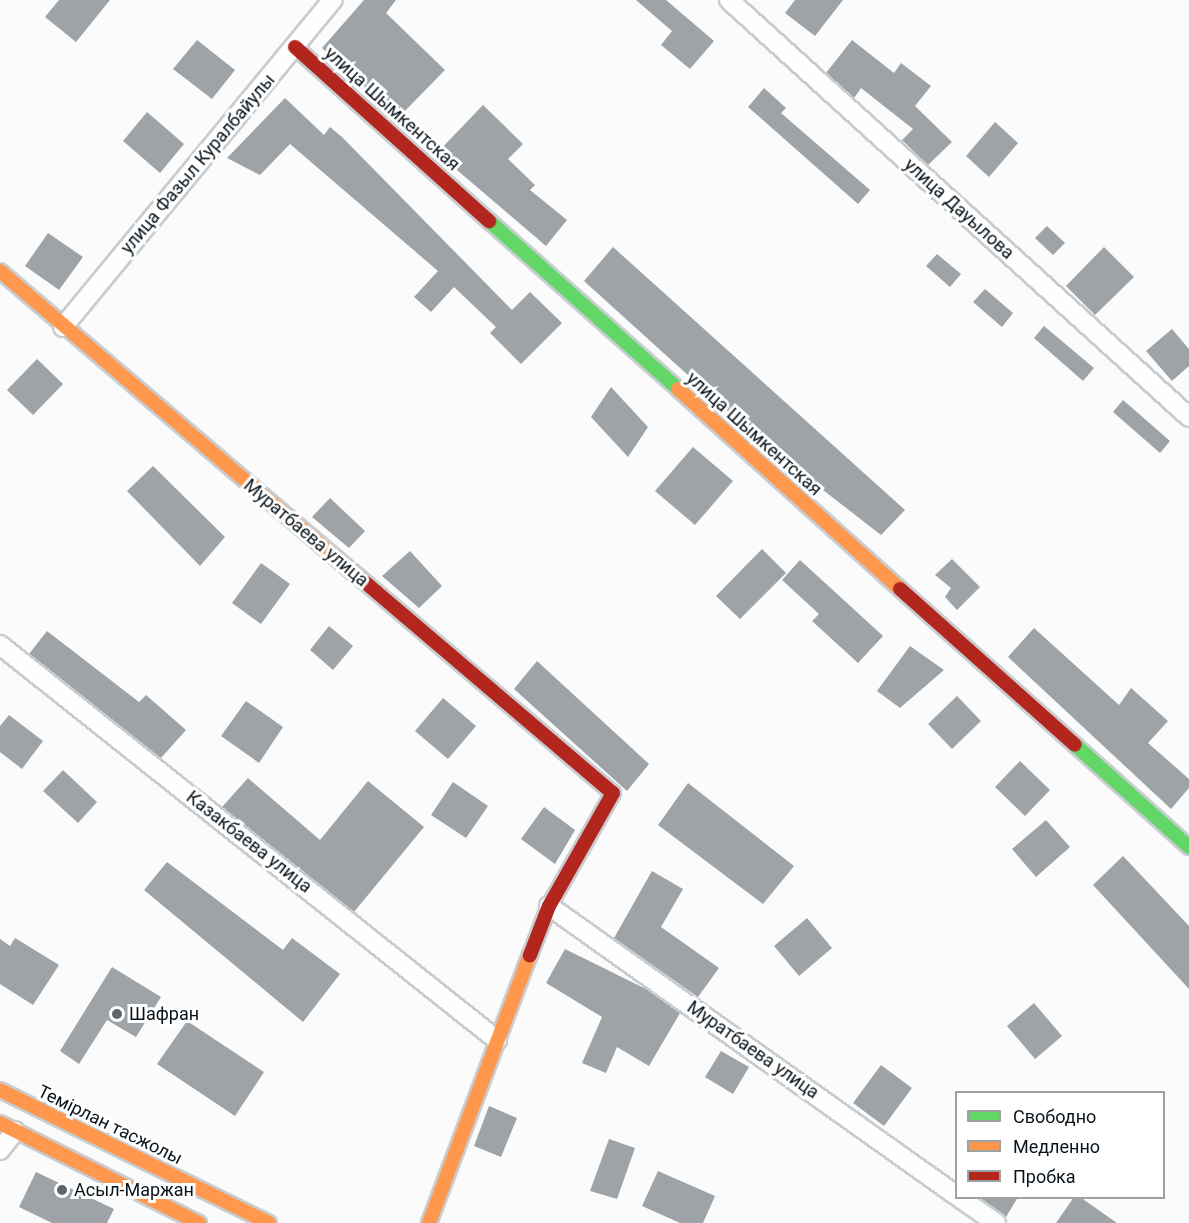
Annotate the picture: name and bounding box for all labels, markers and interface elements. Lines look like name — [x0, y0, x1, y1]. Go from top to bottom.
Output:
street label: улица Шымкентская — [320, 43, 464, 175]
street label: улица Фазыл Куралбайулы — [116, 70, 280, 258]
street label: улица Дауылова — [900, 154, 1018, 264]
street label: улица Шымкентская — [682, 368, 826, 500]
street label: Муратбаева улица — [239, 475, 373, 591]
street label: Казакбаева улица — [182, 786, 316, 898]
street label: Муратбаева улица — [683, 996, 823, 1104]
place label: Шафран — [129, 1003, 199, 1025]
marker: Шафран — [110, 1007, 124, 1021]
street label: Темірлан тасжолы — [34, 1081, 186, 1169]
legend — [955, 1091, 1165, 1199]
text: Свободно — [1013, 1106, 1096, 1127]
text: Медленно — [1013, 1136, 1100, 1157]
text: Пробка — [1013, 1166, 1076, 1187]
place label: Асыл-Маржан — [74, 1179, 194, 1201]
marker: Асыл-Маржан — [55, 1183, 69, 1197]

